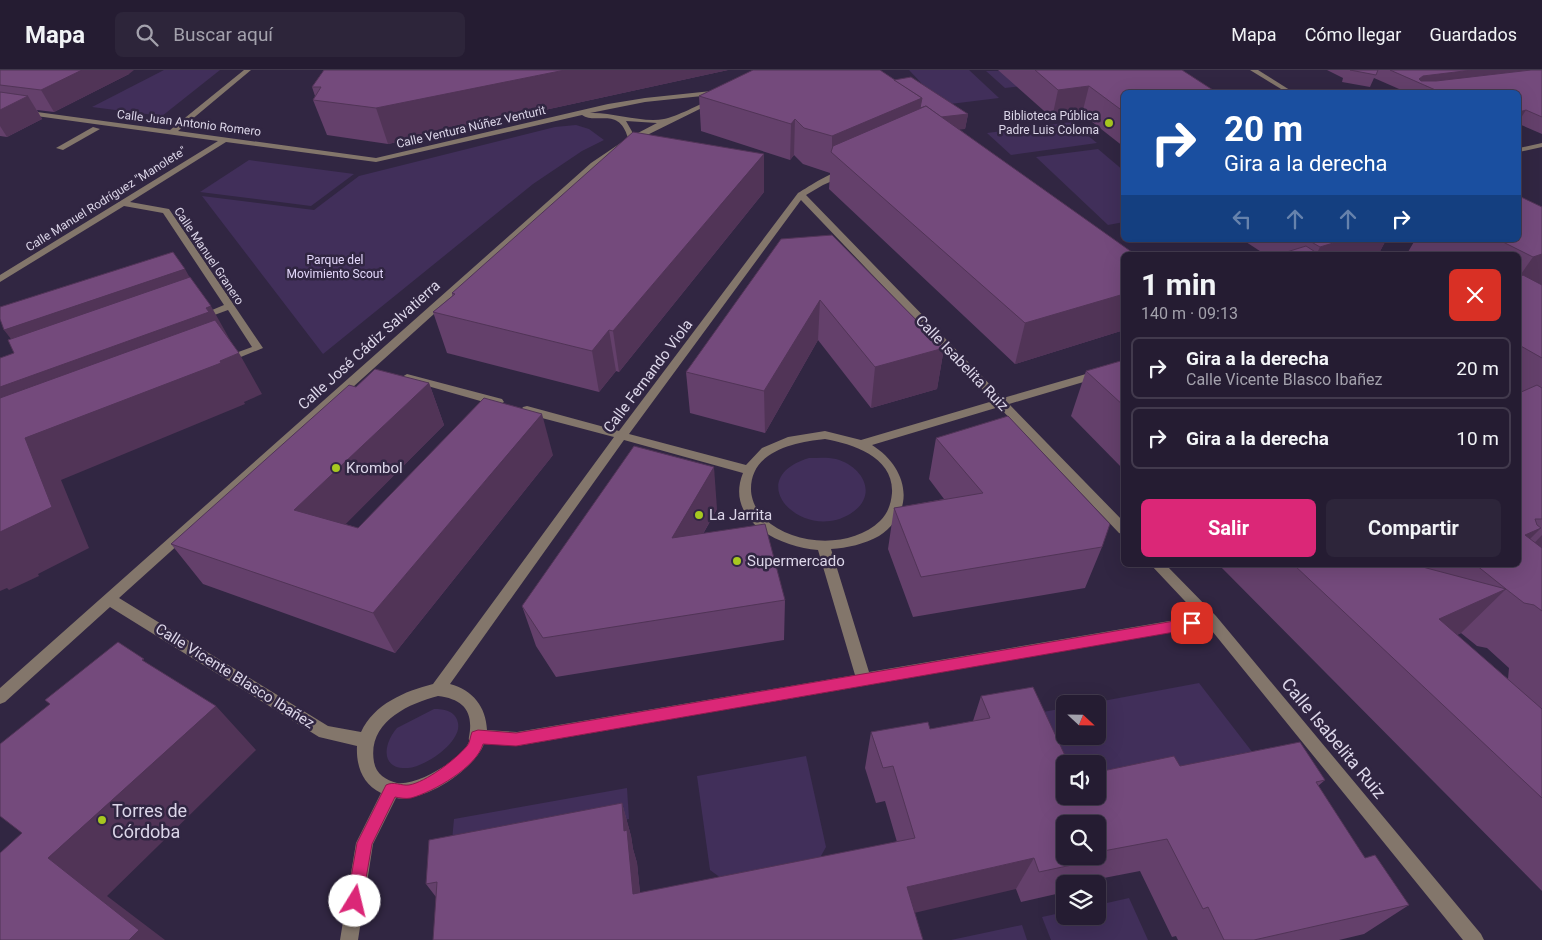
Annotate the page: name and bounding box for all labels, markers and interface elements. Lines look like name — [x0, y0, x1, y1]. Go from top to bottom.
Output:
search box — [115, 12, 465, 57]
text: Mapa — [25, 21, 85, 49]
icon: search — [133, 21, 161, 49]
text: Buscar aquí — [173, 23, 273, 46]
text: Mapa — [1231, 24, 1277, 45]
text: Cómo llegar — [1305, 24, 1401, 45]
text: Guardados — [1429, 24, 1517, 45]
street label: Calle Ventura Núñez Venturit — [395, 103, 547, 151]
street label: Calle Juan Antonio Romero — [116, 107, 262, 139]
place label: Biblioteca Pública Padre Luis Coloma — [999, 109, 1099, 137]
text: 20 m — [1224, 109, 1303, 150]
icon: right — [1141, 110, 1206, 175]
marker: Biblioteca Pública Padre Luis Coloma — [1103, 117, 1115, 129]
street label: Calle Manuel Rodríguez "Manolete" — [23, 144, 189, 254]
text: Gira a la derecha — [1224, 151, 1388, 176]
street label: Calle Manuel Granero — [171, 205, 247, 307]
icon: left — [1228, 205, 1256, 233]
icon: ahead — [1281, 205, 1309, 233]
icon: ahead — [1334, 205, 1362, 233]
icon: right — [1387, 205, 1415, 233]
park label: Parque del Movimiento Scout — [287, 253, 383, 281]
text: 1 min — [1141, 267, 1216, 302]
button: close — [1449, 269, 1501, 321]
street label: Calle José Cádiz Salvatierra — [294, 276, 444, 414]
text: 140 m · 09:13 — [1141, 304, 1238, 323]
street label: Calle Isabelita Ruiz — [912, 311, 1012, 415]
street label: Calle Fernando Viola — [600, 316, 696, 436]
text: Gira a la derecha — [1186, 347, 1329, 370]
icon: right — [1143, 354, 1171, 382]
text: 20 m — [1456, 357, 1499, 380]
text: Calle Vicente Blasco Ibañez — [1186, 370, 1382, 389]
icon: right — [1143, 424, 1171, 452]
text: Gira a la derecha — [1186, 427, 1329, 450]
text: 10 m — [1456, 427, 1499, 450]
place label: Krombol — [346, 459, 403, 477]
marker: Krombol — [330, 462, 342, 474]
button: Salir — [1141, 499, 1316, 557]
button: Compartir — [1326, 499, 1501, 557]
place label: La Jarrita — [709, 506, 772, 524]
marker: La Jarrita — [693, 509, 705, 521]
place label: Supermercado — [747, 552, 845, 570]
marker: Supermercado — [731, 555, 743, 567]
pin — [1171, 602, 1213, 644]
icon: arrive — [1178, 609, 1206, 637]
street label: Calle Vicente Blasco Ibañez — [152, 620, 318, 732]
street label: Calle Isabelita Ruiz — [1277, 673, 1391, 803]
north arrow — [1056, 695, 1106, 745]
map controls — [1056, 695, 1106, 925]
button: sound — [1056, 755, 1106, 805]
place label: Torres de Córdoba — [112, 800, 187, 842]
marker: Torres de Córdoba — [96, 814, 108, 826]
button: search — [1056, 815, 1106, 865]
position arrow — [328, 874, 380, 926]
button: layers — [1056, 875, 1106, 925]

